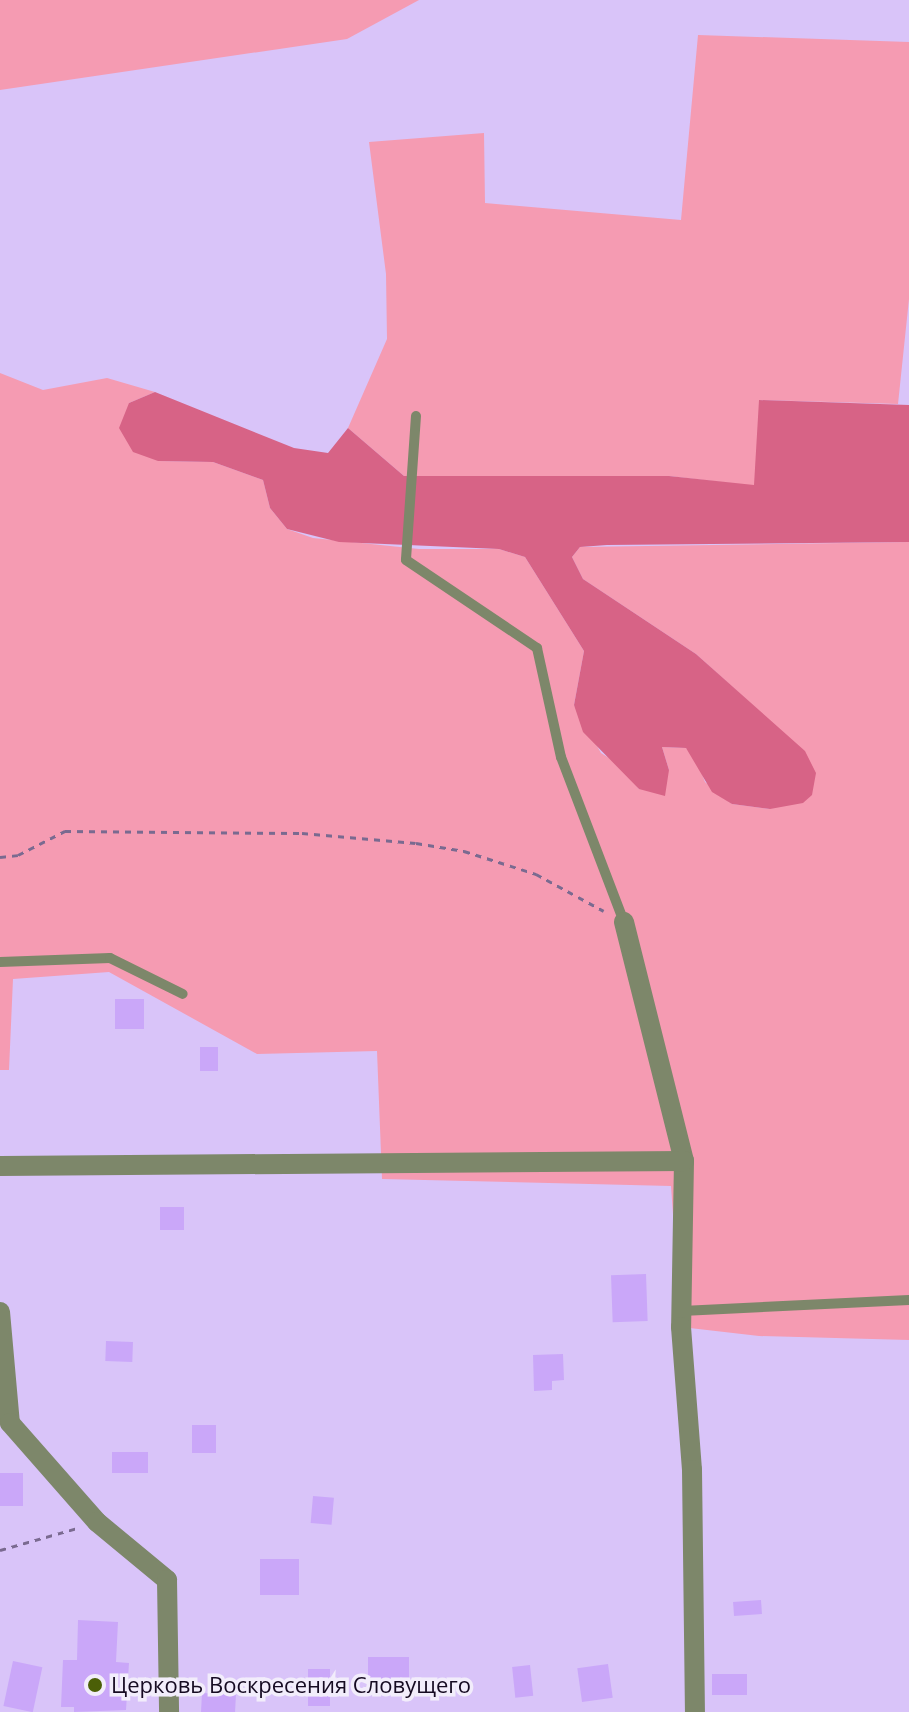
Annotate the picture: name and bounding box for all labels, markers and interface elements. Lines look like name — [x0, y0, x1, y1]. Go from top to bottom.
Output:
place label: Церковь Воскресения Словущего — [111, 1672, 471, 1698]
marker: Церковь Воскресения Словущего — [86, 1676, 104, 1694]

